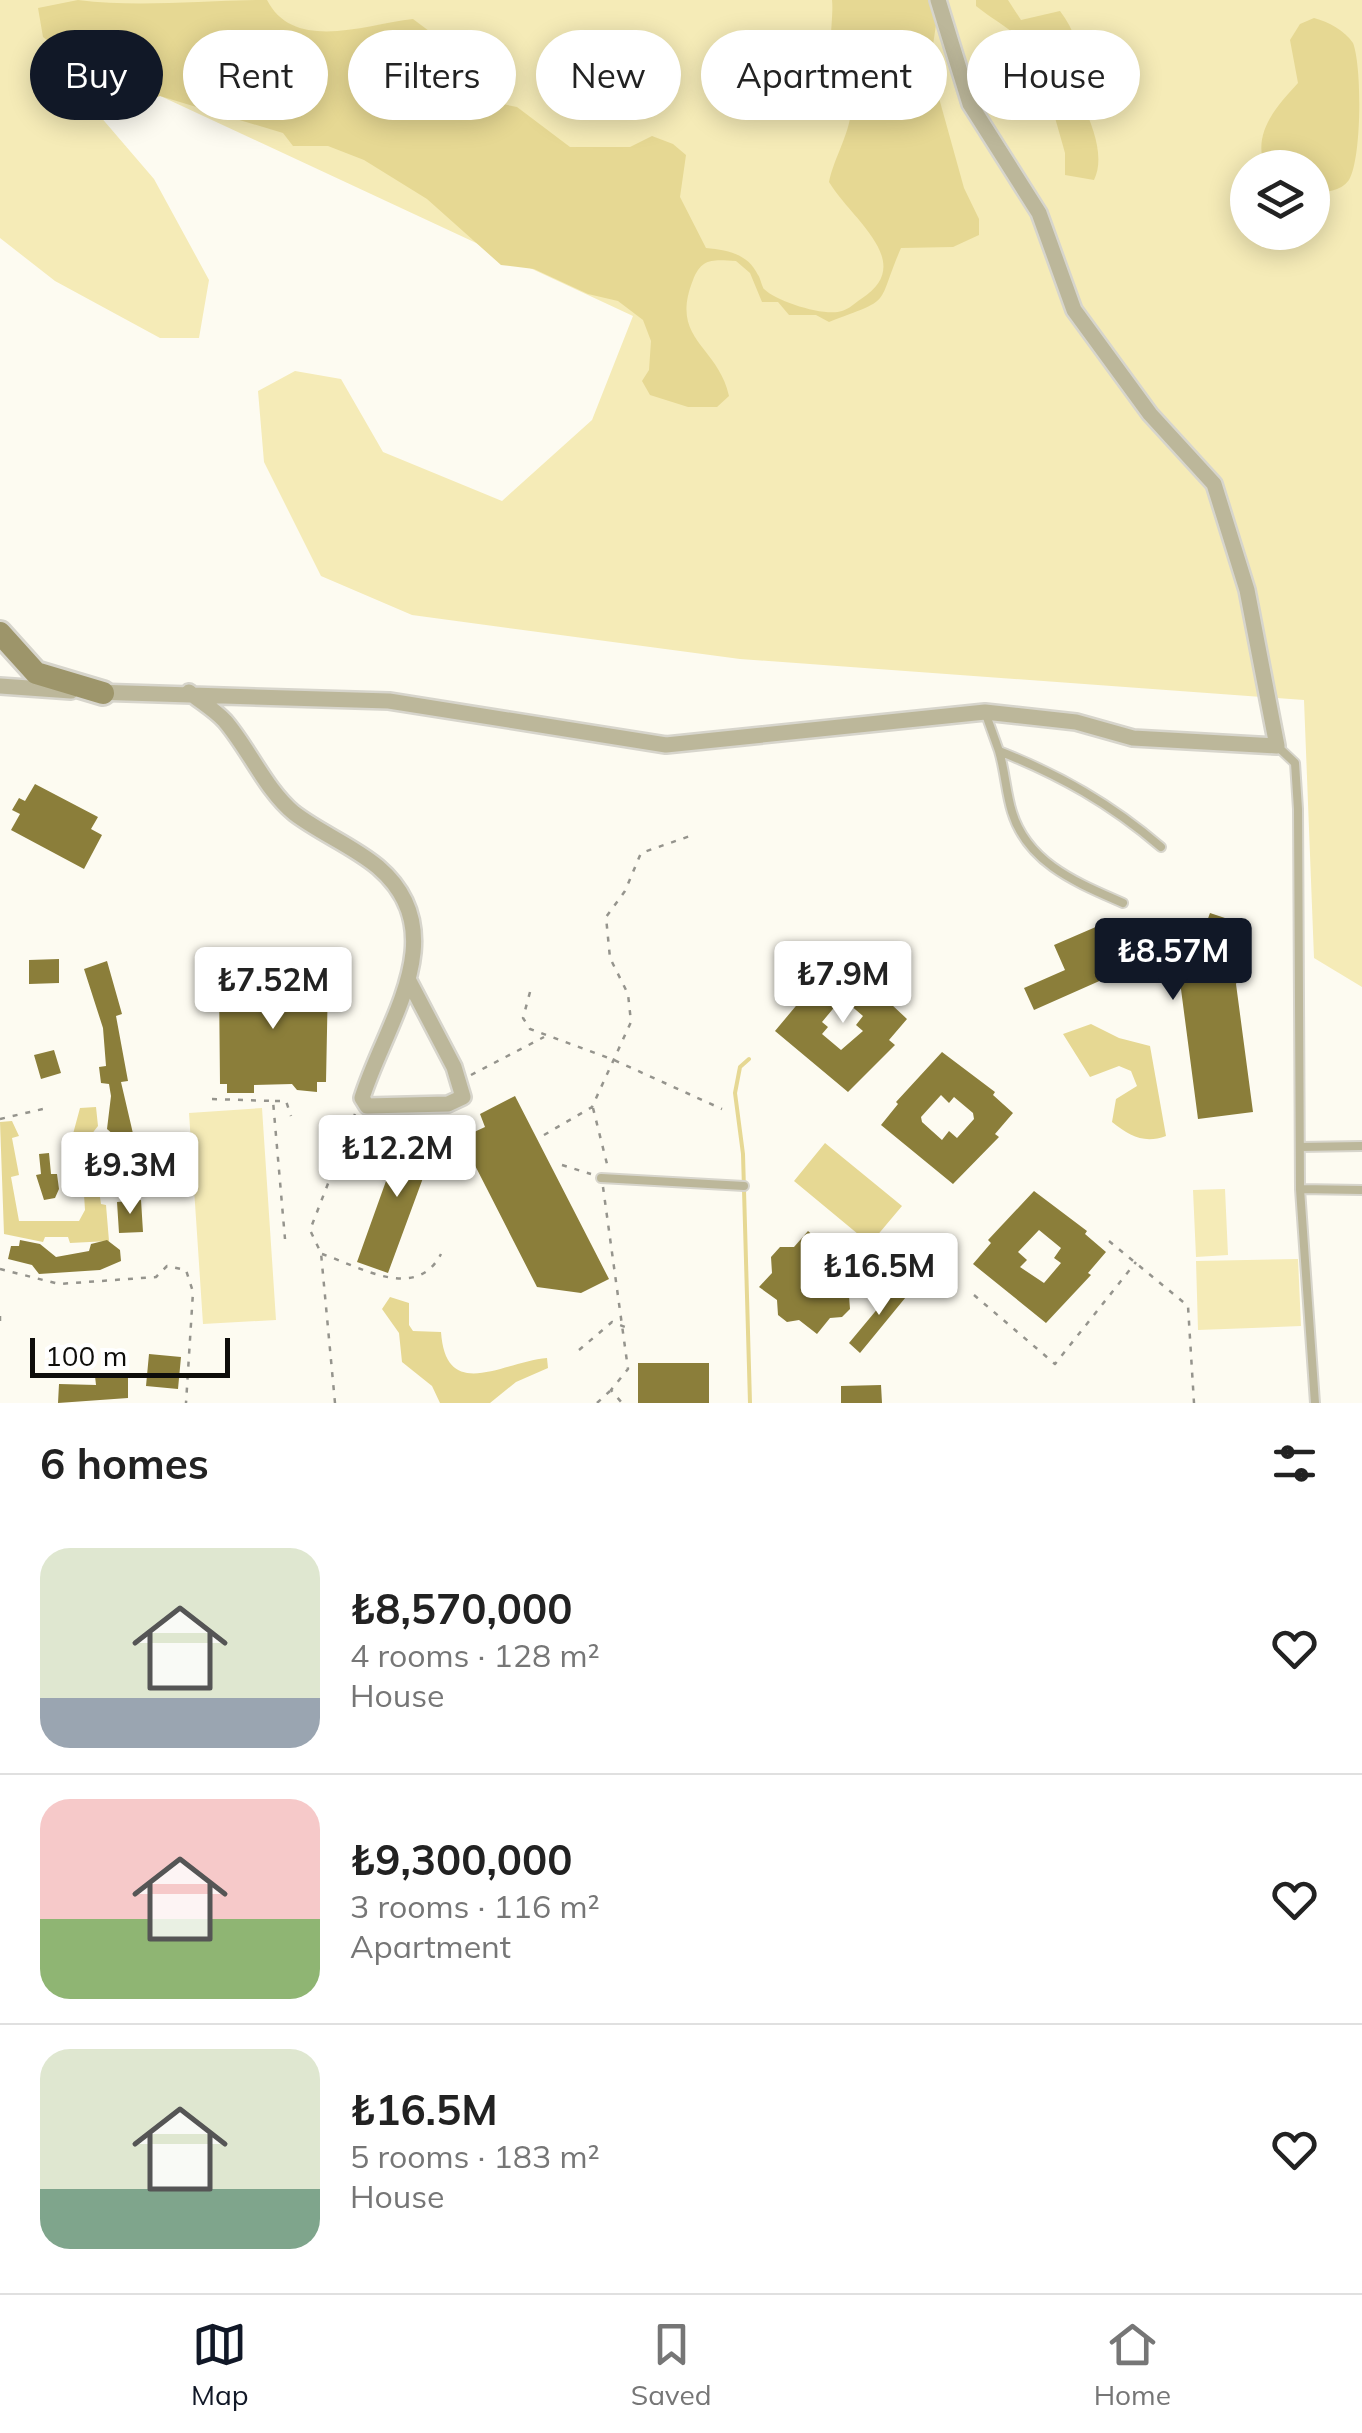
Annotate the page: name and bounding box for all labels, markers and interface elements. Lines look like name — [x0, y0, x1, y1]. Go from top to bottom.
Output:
chip: Buy — [30, 30, 163, 120]
chip: Rent — [183, 30, 328, 120]
chip: Filters — [348, 30, 516, 120]
chip: New — [536, 30, 681, 120]
chip: Apartment — [701, 30, 947, 120]
chip: House — [967, 30, 1140, 120]
map controls — [1230, 150, 1330, 250]
button: layers — [1230, 150, 1330, 250]
pin: ₺8.57M — [1092, 918, 1254, 1003]
text: ₺8.57M — [1117, 930, 1229, 970]
pin: ₺7.9M — [773, 941, 913, 1026]
pin: ₺7.52M — [192, 947, 354, 1032]
text: ₺7.9M — [796, 953, 890, 993]
text: ₺7.52M — [217, 959, 329, 999]
pin: ₺12.2M — [316, 1115, 478, 1200]
text: ₺12.2M — [341, 1127, 453, 1167]
pin: ₺9.3M — [60, 1132, 200, 1217]
text: ₺9.3M — [83, 1144, 177, 1184]
pin: ₺16.5M — [798, 1233, 960, 1318]
text: ₺16.5M — [823, 1245, 935, 1285]
scale bar — [30, 1333, 230, 1378]
text: 100 m — [45, 1338, 127, 1373]
icon: filters — [1267, 1436, 1322, 1491]
text: 6 homes — [40, 1437, 209, 1490]
text: ₺8,570,000 — [350, 1582, 572, 1635]
icon: home — [120, 1588, 240, 1708]
icon: heart — [1267, 1621, 1322, 1676]
text: 4 rooms · 128 m² — [350, 1635, 600, 1675]
text: House — [350, 1675, 445, 1715]
text: ₺9,300,000 — [350, 1833, 572, 1886]
icon: home — [120, 1839, 240, 1959]
icon: heart — [1267, 1872, 1322, 1927]
text: 3 rooms · 116 m² — [350, 1886, 600, 1926]
text: Apartment — [350, 1926, 511, 1966]
text: ₺16.5M — [350, 2083, 498, 2136]
icon: home — [120, 2089, 240, 2209]
icon: heart — [1267, 2122, 1322, 2177]
text: 5 rooms · 183 m² — [350, 2136, 600, 2176]
text: House — [350, 2176, 445, 2216]
tab: Map — [191, 2317, 249, 2412]
tab: Saved — [631, 2317, 712, 2412]
tab: Home — [1094, 2317, 1171, 2412]

